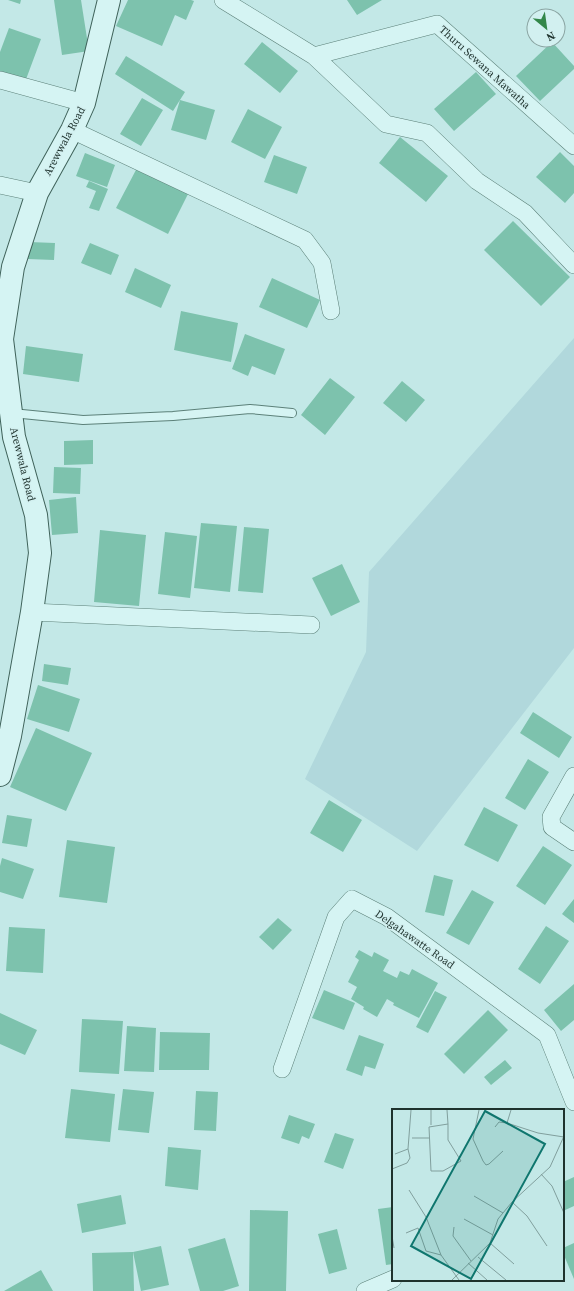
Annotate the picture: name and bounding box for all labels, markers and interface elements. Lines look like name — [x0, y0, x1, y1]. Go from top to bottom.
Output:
north arrow — [526, 8, 566, 48]
street label: Thuru Sewana Mawatha — [436, 22, 534, 113]
text: N — [543, 28, 558, 45]
street label: Arewwala Road — [40, 104, 89, 178]
street label: Arewwala Road — [6, 425, 39, 504]
street label: Delgahawatte Road — [372, 906, 458, 973]
inset map — [392, 1109, 564, 1281]

